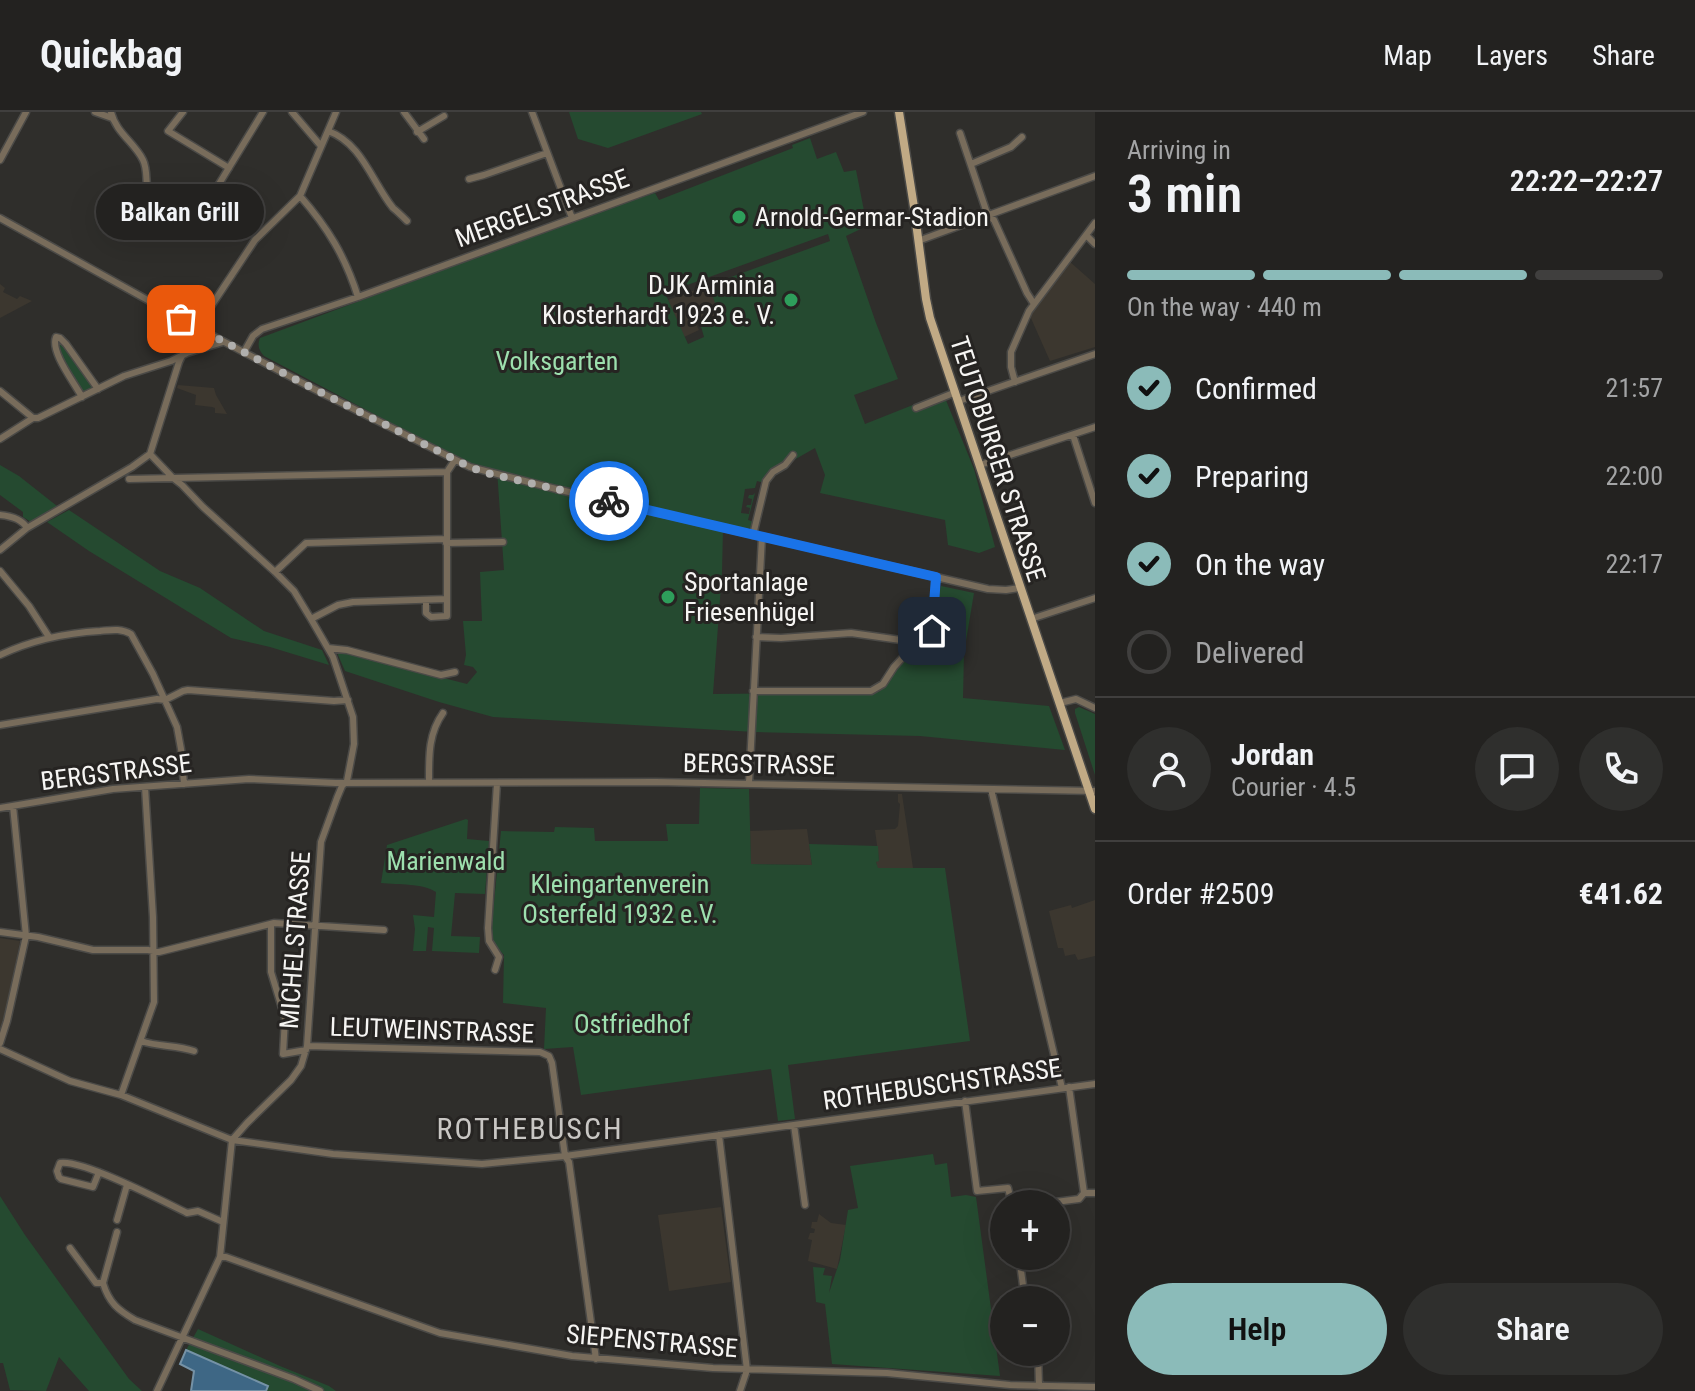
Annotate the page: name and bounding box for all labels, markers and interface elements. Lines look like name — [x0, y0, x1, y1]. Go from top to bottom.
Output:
text: Quickbag — [40, 33, 183, 77]
text: Map — [1383, 39, 1432, 72]
text: Layers — [1476, 39, 1548, 72]
text: Share — [1592, 39, 1655, 72]
text: Arriving in — [1127, 135, 1231, 165]
street label: MERGELSTRASSE — [451, 163, 633, 253]
text: 22:22–22:27 — [1510, 163, 1663, 198]
text: 3 min — [1127, 164, 1242, 225]
callout: Balkan Grill — [97, 183, 265, 239]
text: Balkan Grill — [120, 197, 240, 227]
place label: Arnold-Germar-Stadion — [755, 202, 989, 232]
marker: Arnold-Germar-Stadion — [730, 208, 748, 226]
place label: DJK Arminia Klosterhardt 1923 e. V. — [542, 270, 775, 330]
pin — [147, 285, 215, 353]
marker: DJK Arminia Klosterhardt 1923 e. V. — [782, 291, 800, 309]
text: On the way · 440 m — [1127, 292, 1322, 322]
icon: bag — [159, 297, 203, 341]
street label: TEUTOBURGER STRASSE — [944, 333, 1052, 585]
park label: Volksgarten — [496, 346, 618, 376]
icon: check — [1127, 366, 1171, 410]
text: Confirmed — [1195, 371, 1317, 406]
text: 21:57 — [1606, 373, 1663, 403]
icon: check — [1127, 454, 1171, 498]
text: Preparing — [1195, 459, 1309, 494]
courier — [569, 461, 649, 541]
text: 22:00 — [1606, 461, 1663, 491]
icon: bike — [587, 479, 631, 523]
icon: check — [1127, 542, 1171, 586]
text: On the way — [1195, 547, 1325, 582]
text: 22:17 — [1606, 549, 1663, 579]
place label: Sportanlage Friesenhügel — [684, 567, 815, 627]
marker: Sportanlage Friesenhügel — [659, 588, 677, 606]
pin — [898, 597, 966, 665]
icon: home — [910, 609, 954, 653]
text: Delivered — [1195, 635, 1304, 670]
button: person — [1127, 727, 1211, 811]
button: chat — [1475, 727, 1559, 811]
button: phone — [1579, 727, 1663, 811]
text: Jordan — [1231, 737, 1314, 772]
street label: BERGSTRASSE — [39, 748, 193, 796]
street label: BERGSTRASSE — [683, 748, 835, 780]
text: Courier · 4.5 — [1231, 772, 1356, 802]
park label: Marienwald — [387, 846, 505, 876]
street label: MICHELSTRASSE — [274, 850, 316, 1030]
park label: Kleingartenverein Osterfeld 1932 e.V. — [522, 869, 718, 929]
text: Order #2509 — [1127, 876, 1275, 911]
text: €41.62 — [1578, 876, 1663, 911]
park label: Ostfriedhof — [574, 1009, 690, 1039]
street label: LEUTWEINSTRASSE — [329, 1011, 535, 1049]
street label: ROTHEBUSCHSTRASSE — [821, 1052, 1063, 1116]
district label: ROTHEBUSCH — [436, 1111, 624, 1146]
map controls — [990, 1190, 1070, 1366]
button: + — [990, 1190, 1070, 1270]
button: Help — [1127, 1283, 1387, 1375]
button: Share — [1403, 1283, 1663, 1375]
button: − — [990, 1286, 1070, 1366]
street label: SIEPENSTRASSE — [565, 1319, 739, 1363]

